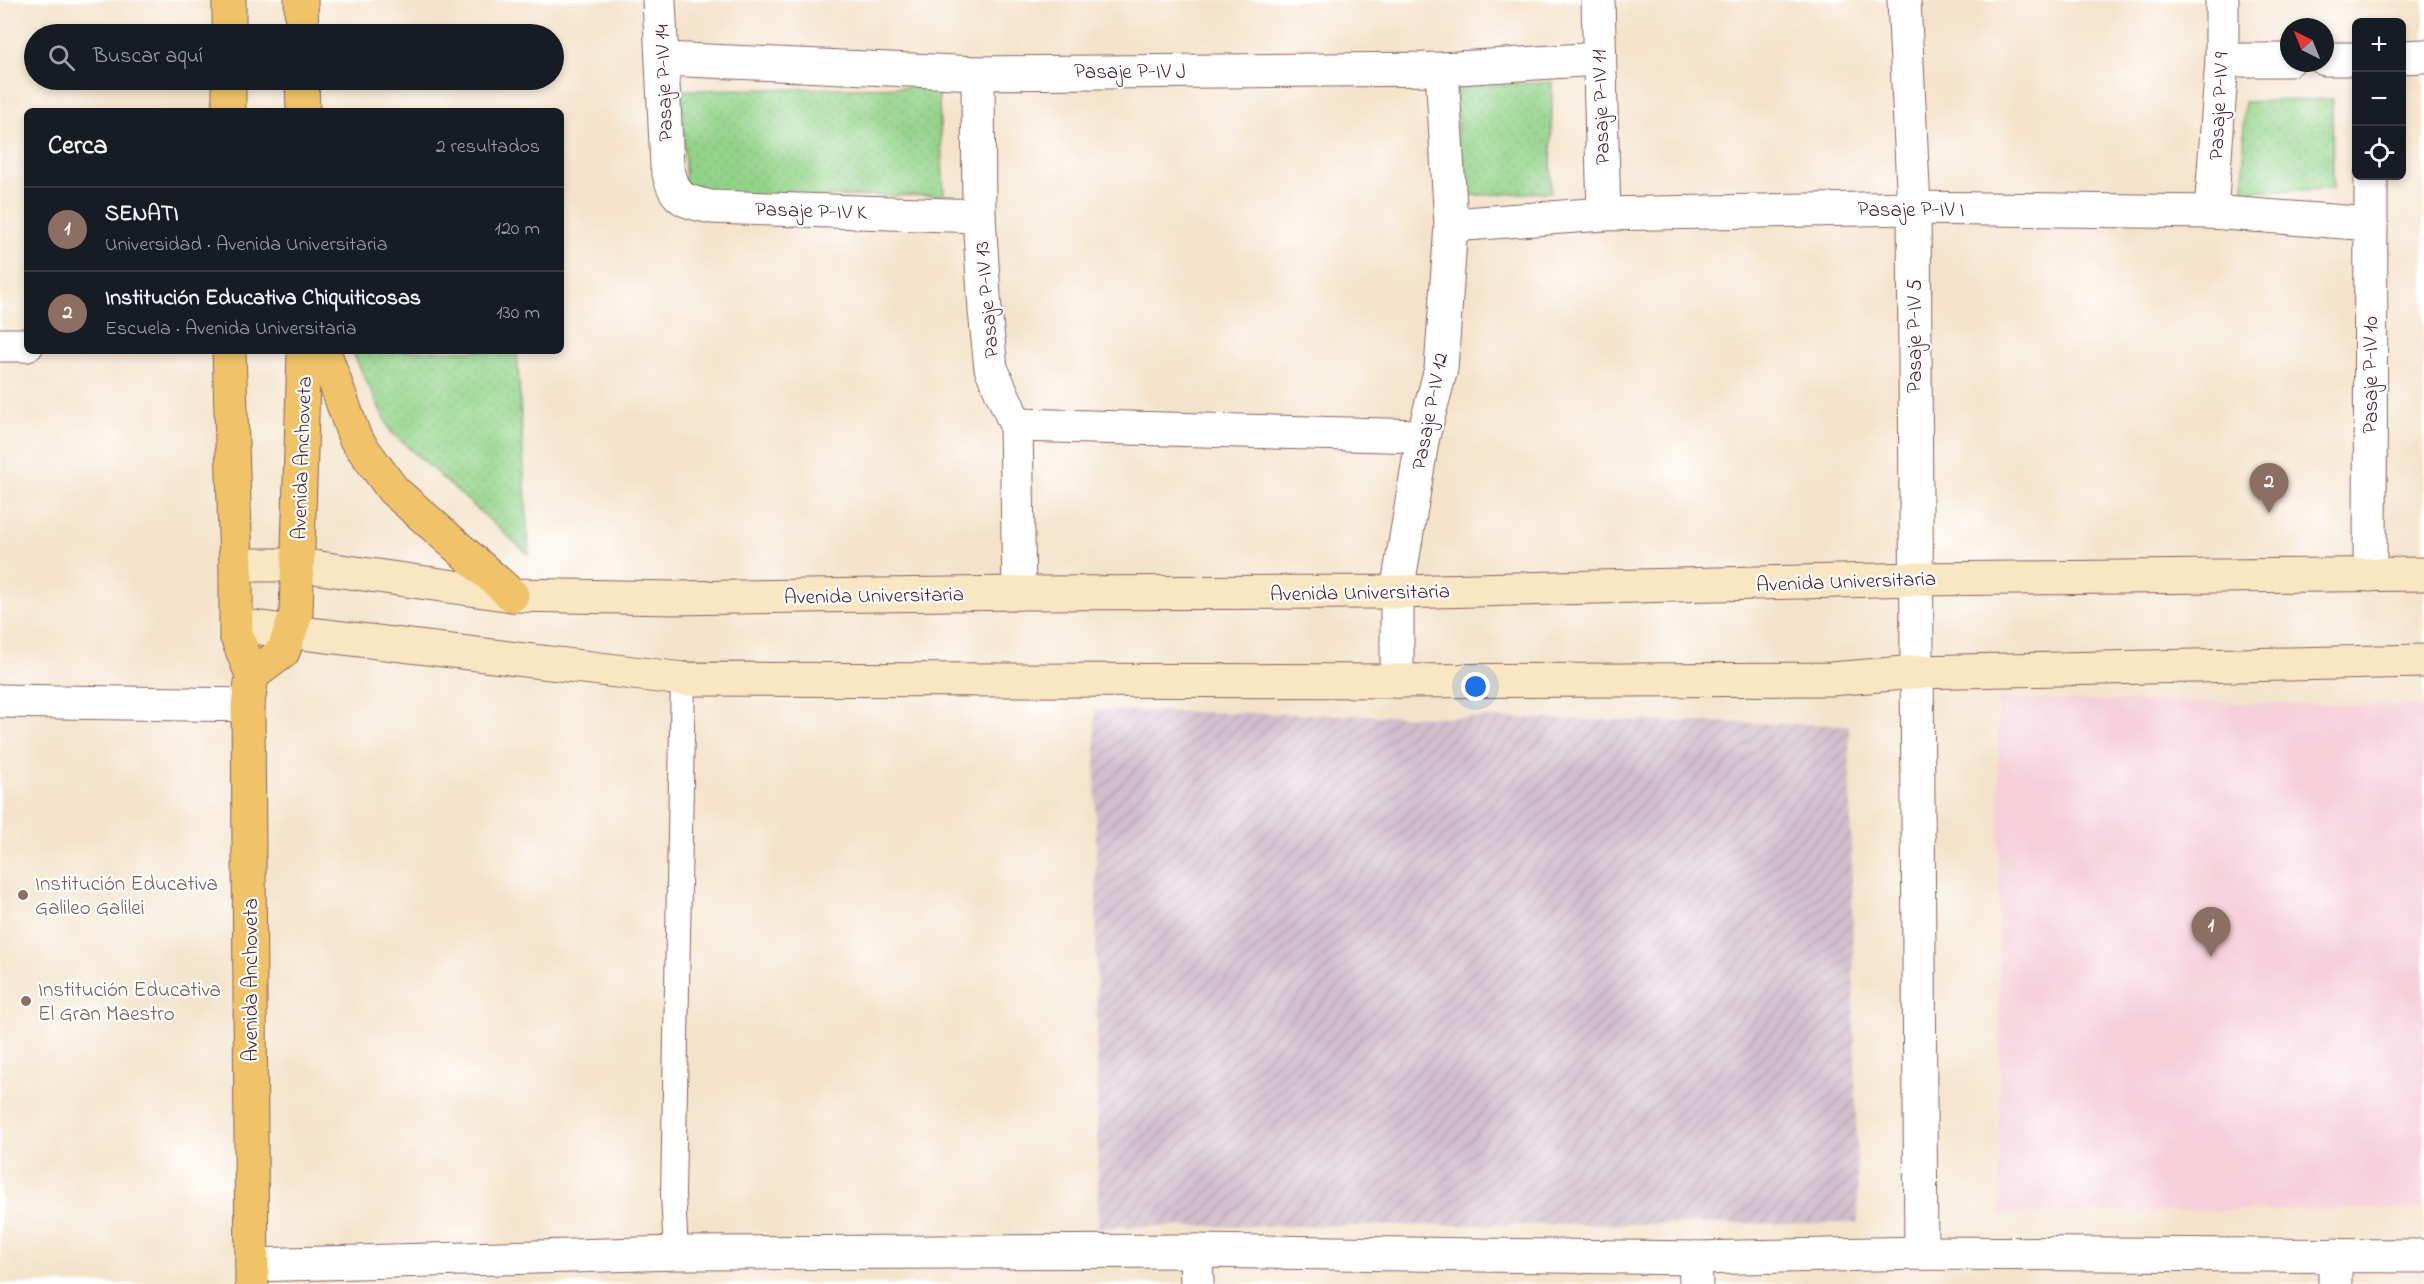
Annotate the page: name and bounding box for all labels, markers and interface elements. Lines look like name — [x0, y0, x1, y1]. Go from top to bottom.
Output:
north arrow — [2280, 18, 2334, 72]
map controls — [2352, 18, 2406, 180]
button: + — [2352, 18, 2406, 72]
street label: Pasaje P-IV 14 — [648, 23, 682, 142]
search box — [24, 24, 564, 90]
icon: search — [45, 41, 78, 74]
text: Buscar aquí — [93, 41, 203, 73]
street label: Pasaje P-IV 11 — [1585, 48, 1619, 165]
street label: Pasaje P-IV 9 — [2202, 51, 2238, 161]
street label: Pasaje P-IV J — [1074, 58, 1186, 88]
button: − — [2352, 72, 2406, 126]
button: locate — [2352, 126, 2406, 180]
text: Cerca — [48, 128, 108, 166]
text: 2 resultados — [436, 133, 540, 162]
street label: Pasaje P-IV K — [754, 195, 868, 229]
street label: Pasaje P-IV I — [1858, 196, 1964, 226]
text: SENATI — [105, 199, 179, 231]
text: 1 — [64, 215, 71, 244]
text: 120 m — [495, 215, 540, 244]
text: Universidad · Avenida Universitaria — [105, 231, 387, 260]
street label: Pasaje P-IV 13 — [968, 240, 1008, 360]
street label: Pasaje P-IV 5 — [1901, 279, 1931, 393]
text: Institución Educativa Chiquiticosas — [105, 283, 421, 315]
text: 2 — [63, 299, 72, 328]
text: 130 m — [496, 299, 540, 328]
text: Escuela · Avenida Universitaria — [105, 315, 357, 344]
street label: Pasaje P-IV 10 — [2357, 316, 2387, 434]
street label: Pasaje P-IV 12 — [1405, 350, 1457, 473]
street label: Avenida Anchoveta — [285, 376, 321, 540]
pin: 2 — [2250, 464, 2288, 513]
street label: Avenida Universitaria — [1756, 565, 1937, 601]
street label: Avenida Universitaria — [1270, 577, 1450, 611]
street label: Avenida Universitaria — [784, 580, 964, 614]
your location — [1461, 672, 1490, 701]
place label: Institución Educativa Galileo Galilei — [35, 870, 218, 924]
marker: Institución Educativa Galileo Galilei — [16, 888, 30, 902]
street label: Avenida Anchoveta — [237, 898, 267, 1062]
pin: 1 — [2192, 908, 2230, 957]
place label: Institución Educativa El Gran Maestro — [38, 976, 221, 1030]
marker: Institución Educativa El Gran Maestro — [19, 994, 33, 1008]

